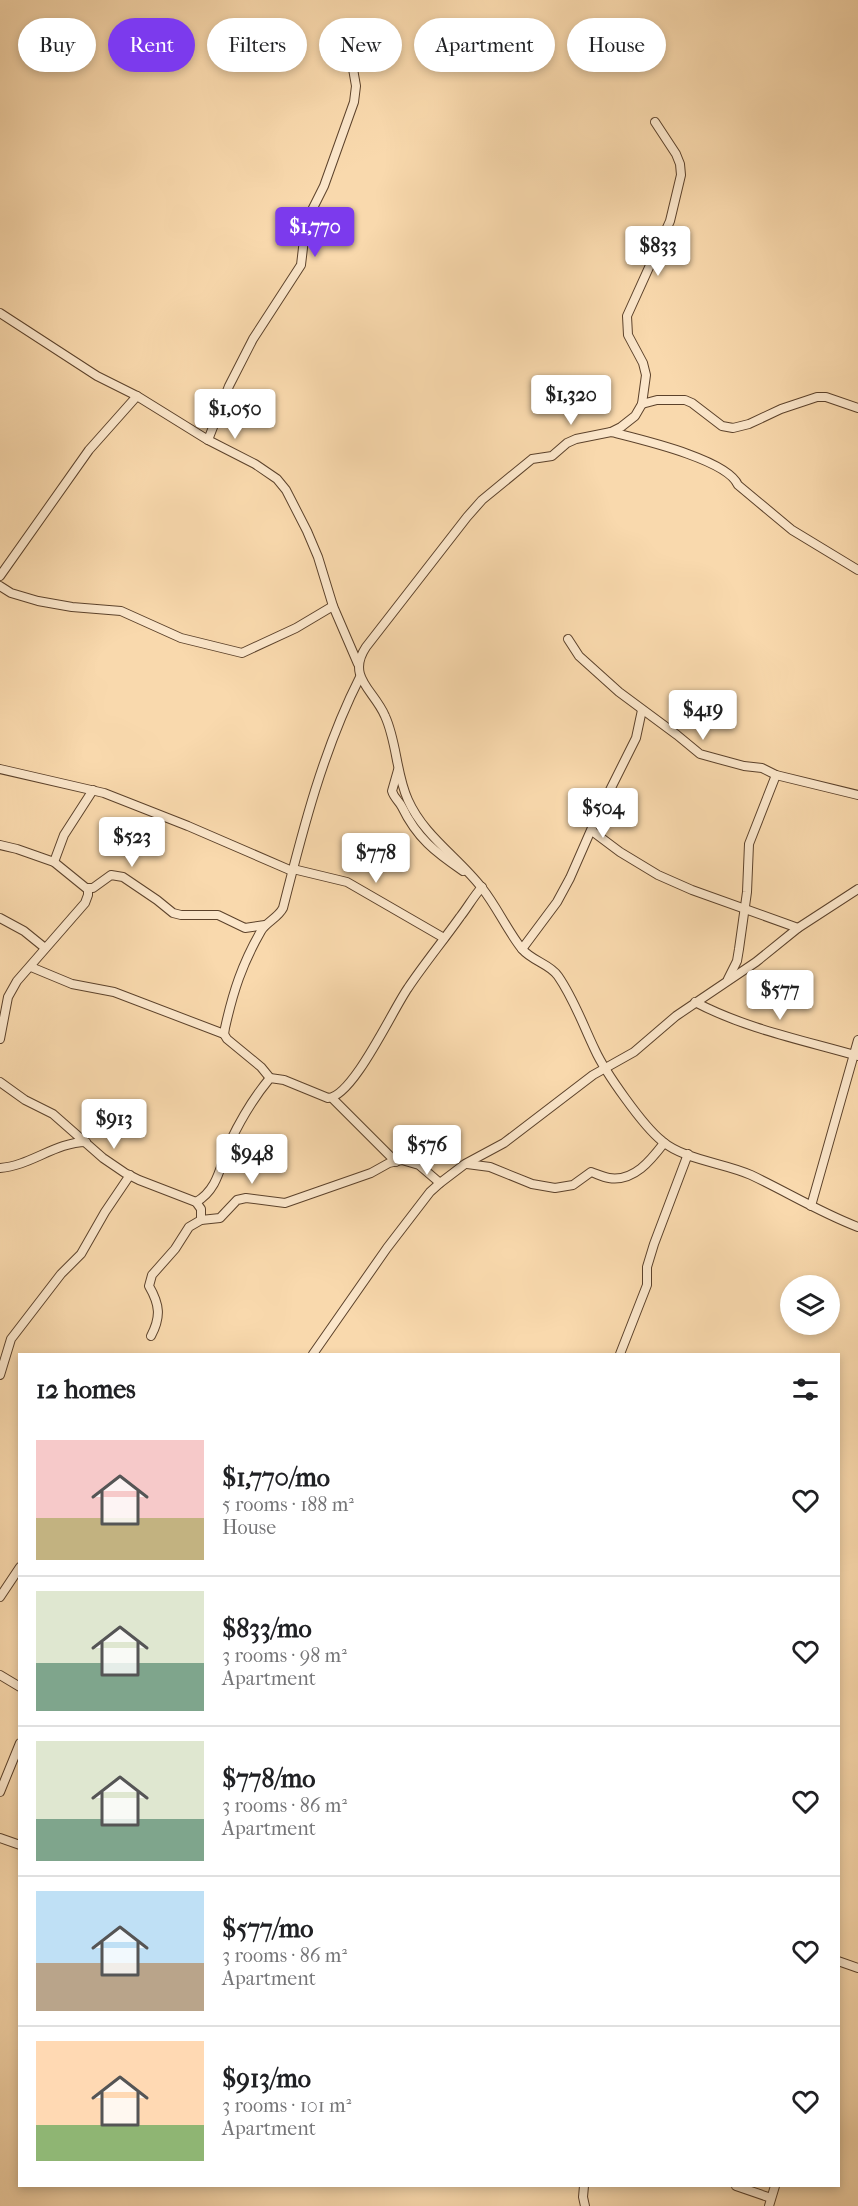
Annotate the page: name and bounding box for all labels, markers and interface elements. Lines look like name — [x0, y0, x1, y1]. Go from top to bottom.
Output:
chip: Buy — [18, 18, 96, 72]
chip: Rent — [108, 18, 195, 72]
chip: Filters — [207, 18, 307, 72]
chip: New — [319, 18, 402, 72]
chip: Apartment — [414, 18, 555, 72]
chip: House — [567, 18, 666, 72]
pin: $1,770 — [266, 207, 364, 258]
text: $1,770 — [289, 215, 341, 238]
pin: $833 — [622, 226, 694, 277]
text: $833 — [639, 234, 677, 257]
pin: $1,320 — [522, 375, 620, 426]
text: $1,320 — [545, 383, 597, 406]
pin: $1,050 — [186, 389, 284, 440]
text: $1,050 — [209, 397, 261, 420]
pin: $419 — [667, 690, 739, 741]
text: $419 — [683, 698, 723, 721]
pin: $504 — [567, 788, 639, 839]
text: $504 — [582, 796, 624, 819]
pin: $523 — [96, 817, 168, 868]
text: $523 — [113, 825, 151, 848]
pin: $778 — [340, 833, 412, 884]
text: $778 — [356, 841, 396, 864]
pin: $577 — [744, 970, 816, 1021]
text: $577 — [761, 978, 799, 1001]
pin: $913 — [78, 1099, 150, 1150]
text: $913 — [96, 1107, 132, 1130]
pin: $576 — [391, 1125, 463, 1176]
text: $576 — [407, 1133, 447, 1156]
pin: $948 — [216, 1134, 288, 1185]
text: $948 — [230, 1142, 274, 1165]
map controls — [780, 1275, 840, 1335]
button: layers — [780, 1275, 840, 1335]
icon: filters — [789, 1373, 822, 1406]
text: 12 homes — [36, 1374, 136, 1405]
text: $1,770/mo — [222, 1462, 330, 1493]
icon: home — [84, 1464, 156, 1536]
icon: heart — [789, 1484, 822, 1517]
text: 5 rooms · 188 m² — [222, 1493, 354, 1516]
text: House — [222, 1516, 276, 1539]
text: $833/mo — [222, 1613, 312, 1644]
icon: home — [84, 1615, 156, 1687]
icon: heart — [789, 1635, 822, 1668]
text: 3 rooms · 98 m² — [222, 1644, 347, 1667]
text: Apartment — [222, 1667, 316, 1690]
text: $778/mo — [222, 1763, 316, 1794]
icon: home — [84, 1765, 156, 1837]
icon: heart — [789, 1785, 822, 1818]
text: 3 rooms · 86 m² — [222, 1794, 347, 1817]
text: Apartment — [222, 1817, 316, 1840]
text: $577/mo — [222, 1913, 313, 1944]
icon: home — [84, 1915, 156, 1987]
icon: heart — [789, 1935, 822, 1968]
text: 3 rooms · 86 m² — [222, 1944, 347, 1967]
text: Apartment — [222, 1967, 316, 1990]
text: $913/mo — [222, 2063, 311, 2094]
icon: home — [84, 2065, 156, 2137]
icon: heart — [789, 2085, 822, 2118]
text: 3 rooms · 101 m² — [222, 2094, 351, 2117]
text: Apartment — [222, 2117, 316, 2140]

